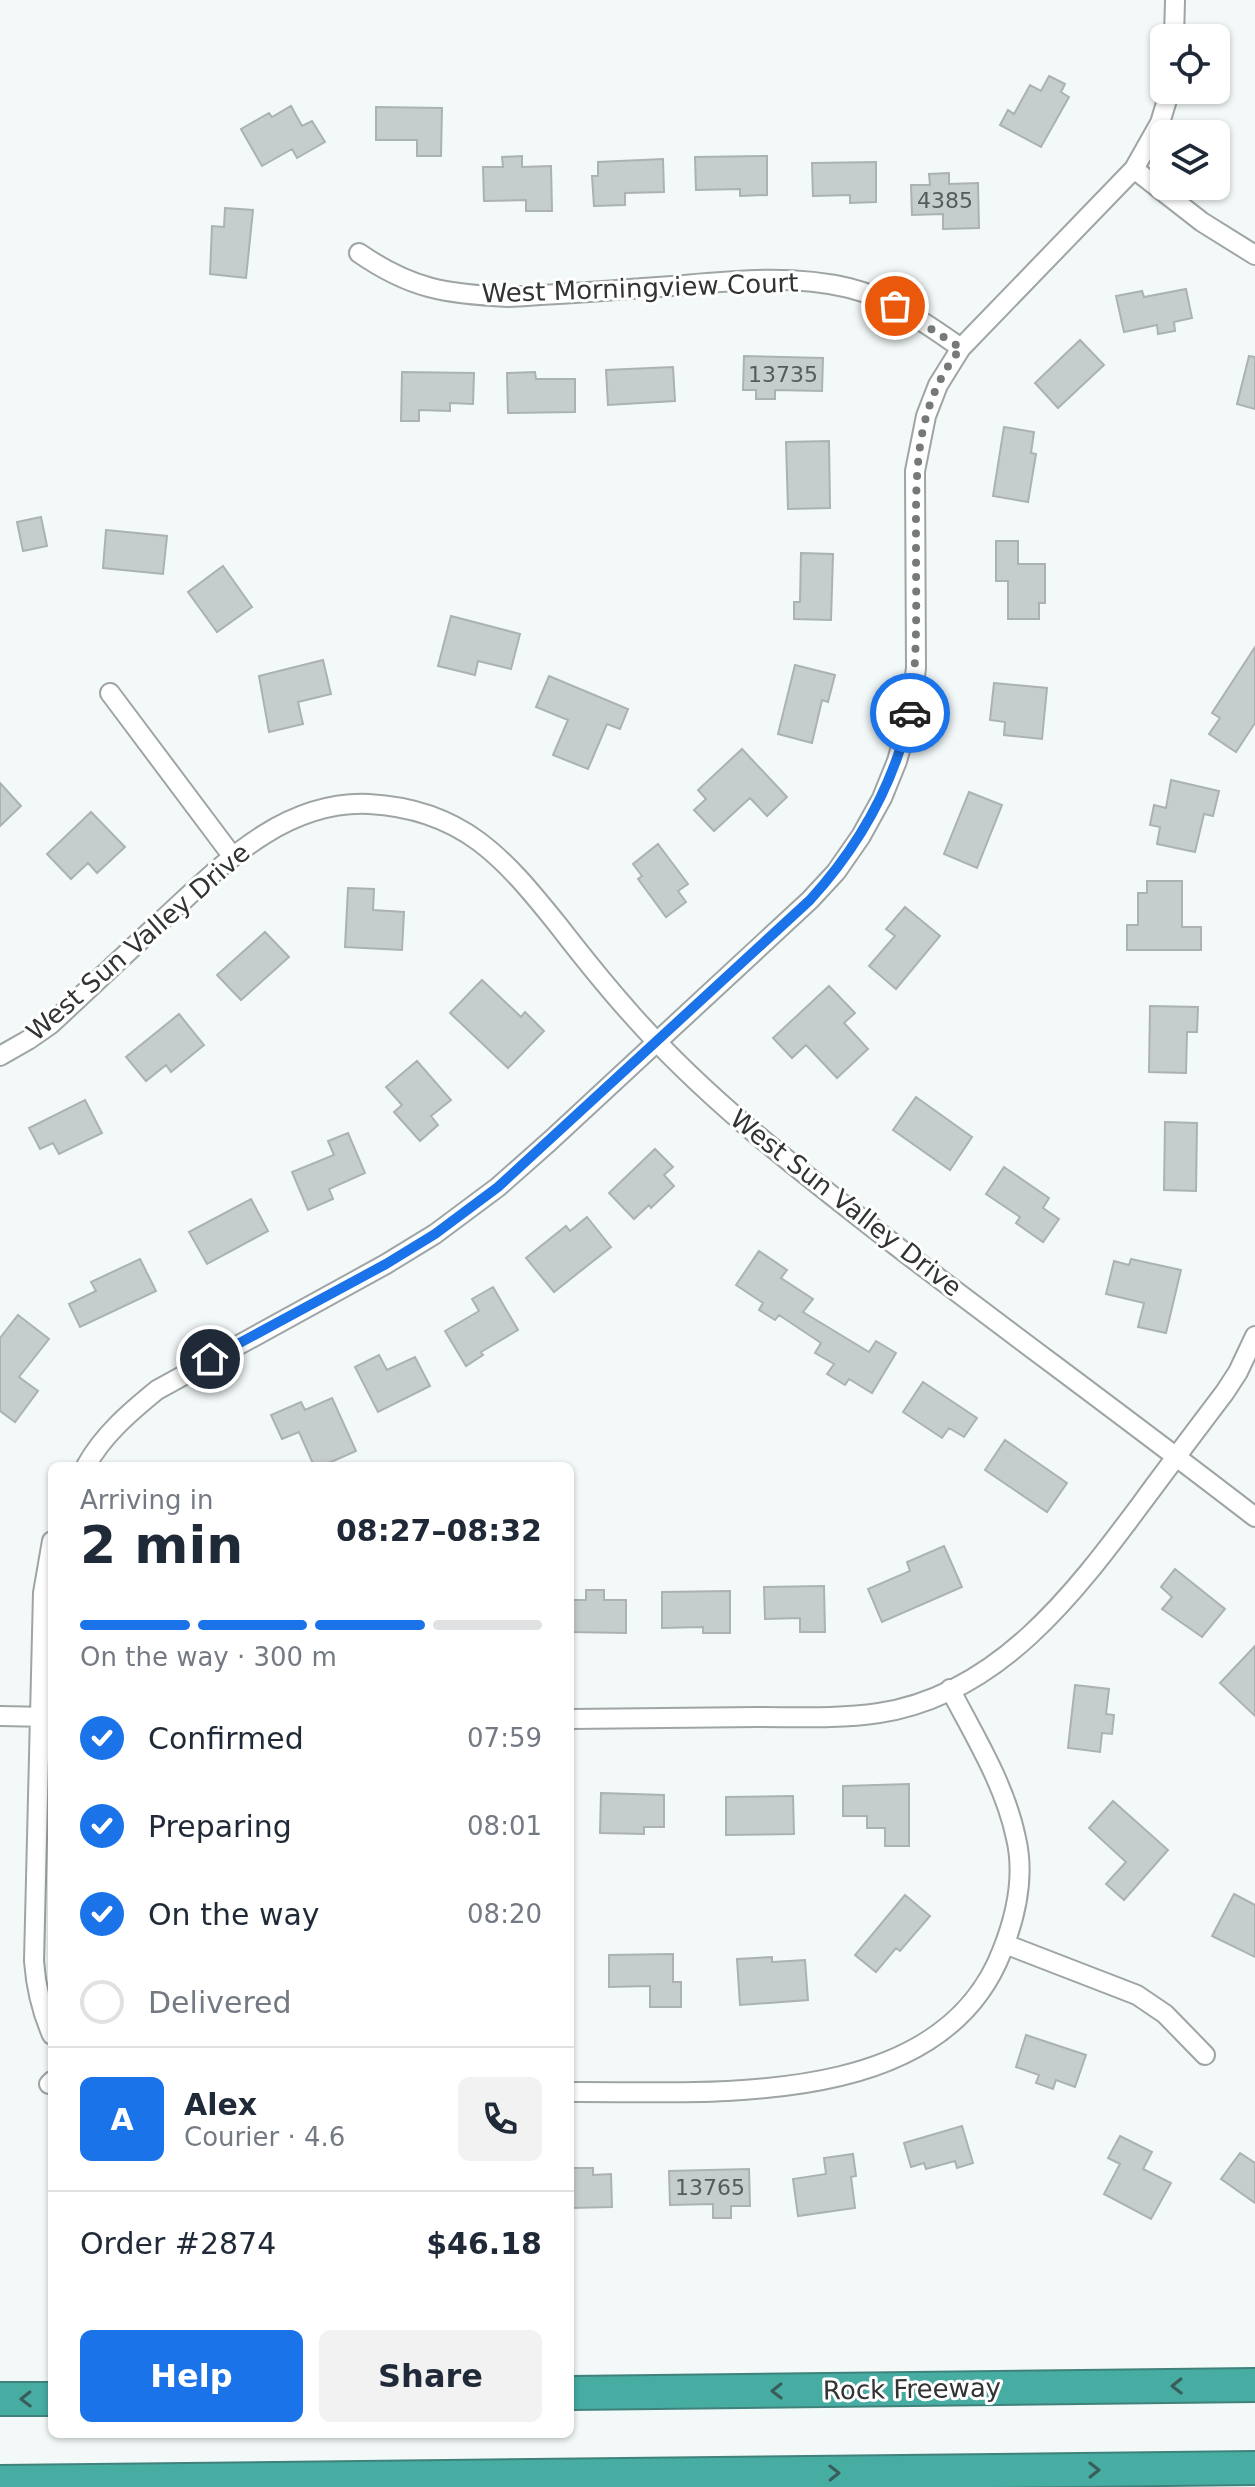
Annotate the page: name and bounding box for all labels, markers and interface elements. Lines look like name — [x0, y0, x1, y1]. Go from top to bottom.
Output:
map controls — [1150, 24, 1230, 200]
button: locate — [1150, 24, 1230, 104]
button: layers — [1150, 120, 1230, 200]
house number: 4385 — [917, 188, 973, 213]
street label: West Morningview Court — [481, 267, 799, 309]
pin — [861, 272, 929, 340]
icon: bag — [873, 284, 917, 328]
house number: 13735 — [748, 362, 818, 387]
courier — [870, 673, 950, 753]
icon: car — [888, 691, 932, 735]
street label: West Sun Valley Drive — [21, 837, 255, 1047]
street label: West Sun Valley Drive — [724, 1103, 968, 1303]
pin — [176, 1325, 244, 1393]
icon: home — [188, 1337, 232, 1381]
text: Arriving in — [80, 1485, 214, 1515]
text: 08:27–08:32 — [336, 1513, 542, 1548]
text: 2 min — [80, 1515, 243, 1575]
text: On the way · 300 m — [80, 1642, 337, 1672]
icon: check — [80, 1716, 124, 1760]
text: Confirmed — [148, 1721, 304, 1756]
text: 07:59 — [467, 1723, 542, 1753]
icon: check — [80, 1804, 124, 1848]
text: Preparing — [148, 1809, 292, 1844]
text: 08:01 — [467, 1811, 542, 1841]
icon: check — [80, 1892, 124, 1936]
text: On the way — [148, 1897, 320, 1932]
text: 08:20 — [467, 1899, 542, 1929]
text: Delivered — [148, 1985, 292, 2020]
button: phone — [458, 2077, 542, 2161]
text: Alex — [184, 2087, 257, 2122]
text: A — [110, 2102, 134, 2137]
text: Courier · 4.6 — [184, 2122, 345, 2152]
house number: 13765 — [675, 2175, 745, 2200]
text: Order #2874 — [80, 2226, 276, 2261]
text: $46.18 — [426, 2226, 542, 2261]
button: Help — [80, 2330, 303, 2422]
button: Share — [319, 2330, 542, 2422]
street label: Rock Freeway — [823, 2372, 1001, 2406]
one-way arrow — [1170, 2377, 1183, 2395]
one-way arrow — [770, 2382, 783, 2399]
one-way arrow — [19, 2390, 32, 2408]
one-way arrow — [1088, 2461, 1101, 2479]
one-way arrow — [828, 2464, 841, 2482]

